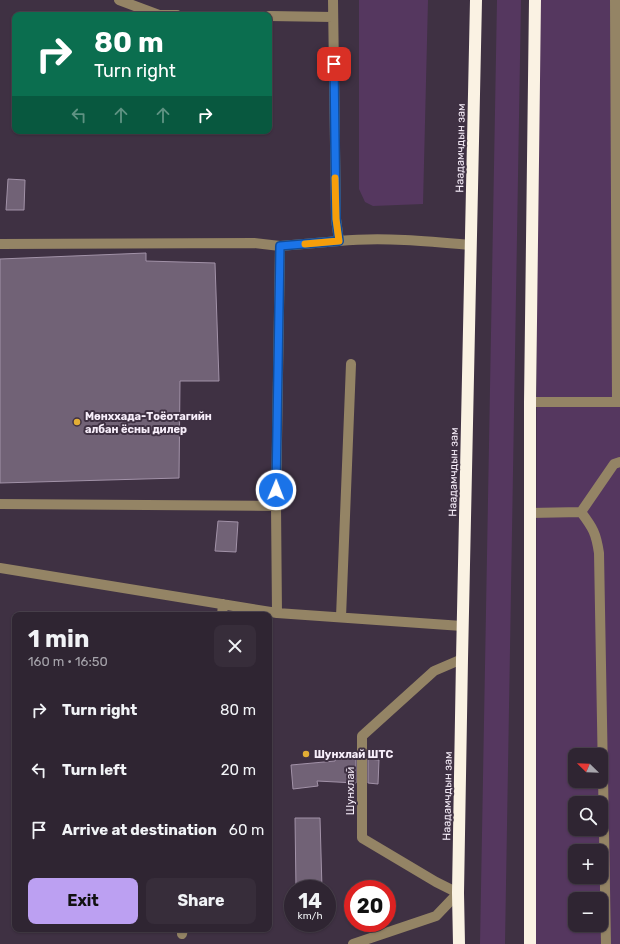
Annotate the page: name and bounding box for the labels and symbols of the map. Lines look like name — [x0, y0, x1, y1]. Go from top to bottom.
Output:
pin — [317, 47, 351, 81]
street label: Наадамчдын зам — [453, 103, 468, 193]
place label: Мөнххада-Тоёотагийн албан ёсны дилер — [85, 410, 212, 436]
marker: Мөнххада-Тоёотагийн албан ёсны дилер — [72, 417, 82, 427]
street label: Наадамчдын зам — [446, 427, 461, 517]
position arrow — [255, 469, 297, 511]
place label: Шунхлай ШТС — [314, 748, 393, 761]
north arrow — [568, 748, 608, 788]
marker: Шунхлай ШТС — [301, 749, 311, 759]
street label: Наадамчдын зам — [440, 751, 455, 841]
street label: Шунхлай — [344, 767, 357, 815]
speed limit sign: 20 — [344, 880, 396, 932]

